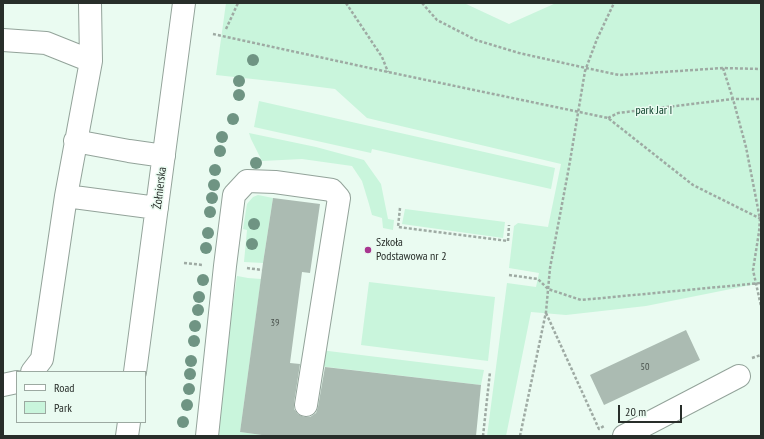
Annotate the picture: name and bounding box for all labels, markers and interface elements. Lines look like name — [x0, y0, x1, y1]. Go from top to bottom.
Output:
park label: park Jar I — [636, 104, 672, 118]
street label: Żołnierska — [150, 166, 170, 210]
place label: Szkoła Podstawowa nr 2 — [376, 236, 447, 264]
marker: Szkoła Podstawowa nr 2 — [363, 245, 373, 255]
house number: 39 — [271, 317, 279, 329]
house number: 50 — [641, 361, 649, 373]
legend — [16, 371, 146, 423]
text: Road — [54, 380, 74, 395]
scale bar — [620, 397, 684, 423]
text: Park — [54, 400, 72, 415]
text: 20 m — [625, 404, 646, 419]

